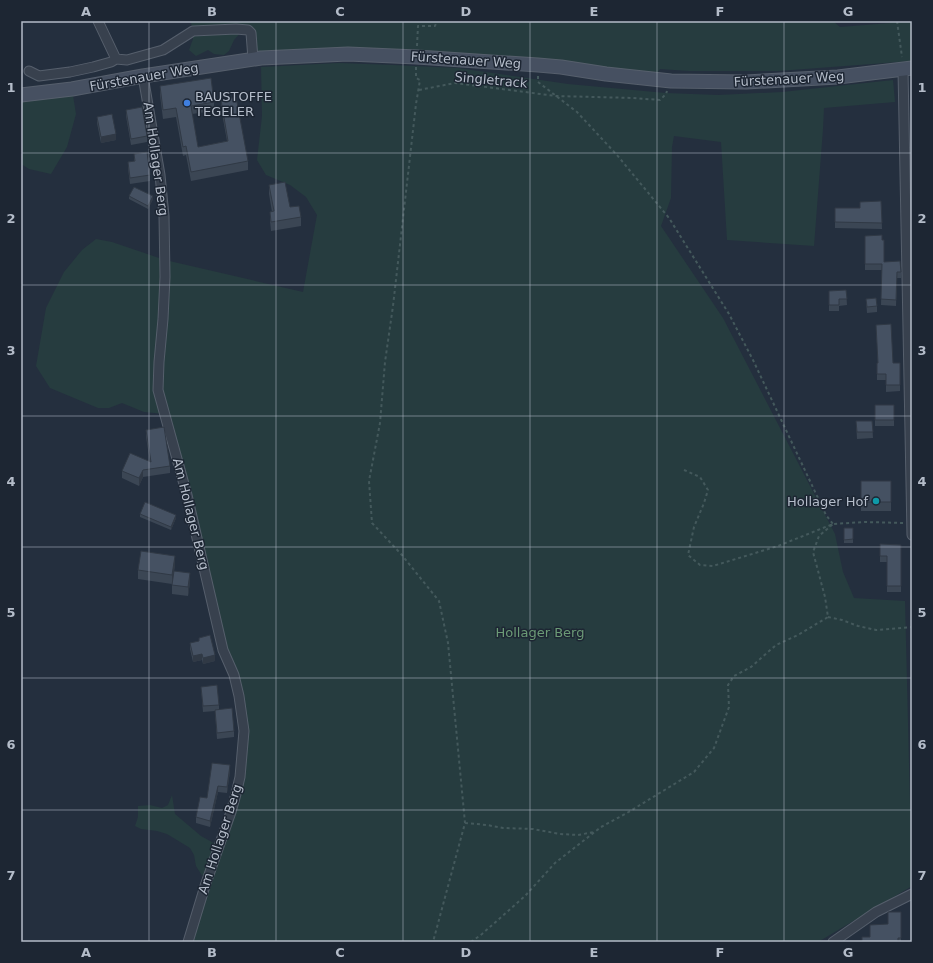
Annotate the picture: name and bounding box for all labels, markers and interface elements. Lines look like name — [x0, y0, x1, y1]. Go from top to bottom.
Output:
text: A — [81, 4, 91, 19]
text: B — [207, 4, 217, 19]
text: C — [335, 4, 345, 19]
text: D — [461, 4, 472, 19]
text: E — [590, 4, 598, 19]
text: F — [716, 4, 724, 19]
text: G — [843, 4, 853, 19]
street label: Fürstenauer Weg — [410, 49, 522, 71]
street label: Fürstenauer Weg — [88, 60, 200, 94]
street label: Singletrack — [454, 69, 529, 91]
street label: Fürstenauer Weg — [733, 69, 845, 89]
text: 1 — [6, 80, 16, 95]
text: 1 — [917, 80, 927, 95]
place label: BAUSTOFFE TEGELER — [194, 89, 272, 119]
marker: BAUSTOFFE TEGELER — [182, 98, 192, 108]
street label: Am Hollager Berg — [141, 101, 171, 217]
text: 2 — [6, 211, 16, 226]
text: 2 — [917, 211, 927, 226]
text: 3 — [6, 343, 16, 358]
text: 3 — [917, 343, 927, 358]
street label: Am Hollager Berg — [170, 457, 212, 571]
text: 4 — [6, 474, 16, 489]
text: 4 — [917, 474, 927, 489]
place label: Hollager Hof — [787, 494, 868, 509]
marker: Hollager Hof — [871, 496, 881, 506]
text: 5 — [6, 605, 16, 620]
text: 5 — [917, 605, 927, 620]
park label: Hollager Berg — [496, 625, 584, 640]
text: 6 — [6, 737, 16, 752]
text: 6 — [917, 737, 927, 752]
street label: Am Hollager Berg — [195, 782, 245, 896]
text: 7 — [6, 868, 16, 883]
text: 7 — [917, 868, 927, 883]
text: A — [81, 945, 91, 960]
text: B — [207, 945, 217, 960]
text: C — [335, 945, 345, 960]
text: D — [461, 945, 472, 960]
text: E — [590, 945, 598, 960]
text: F — [716, 945, 724, 960]
text: G — [843, 945, 853, 960]

